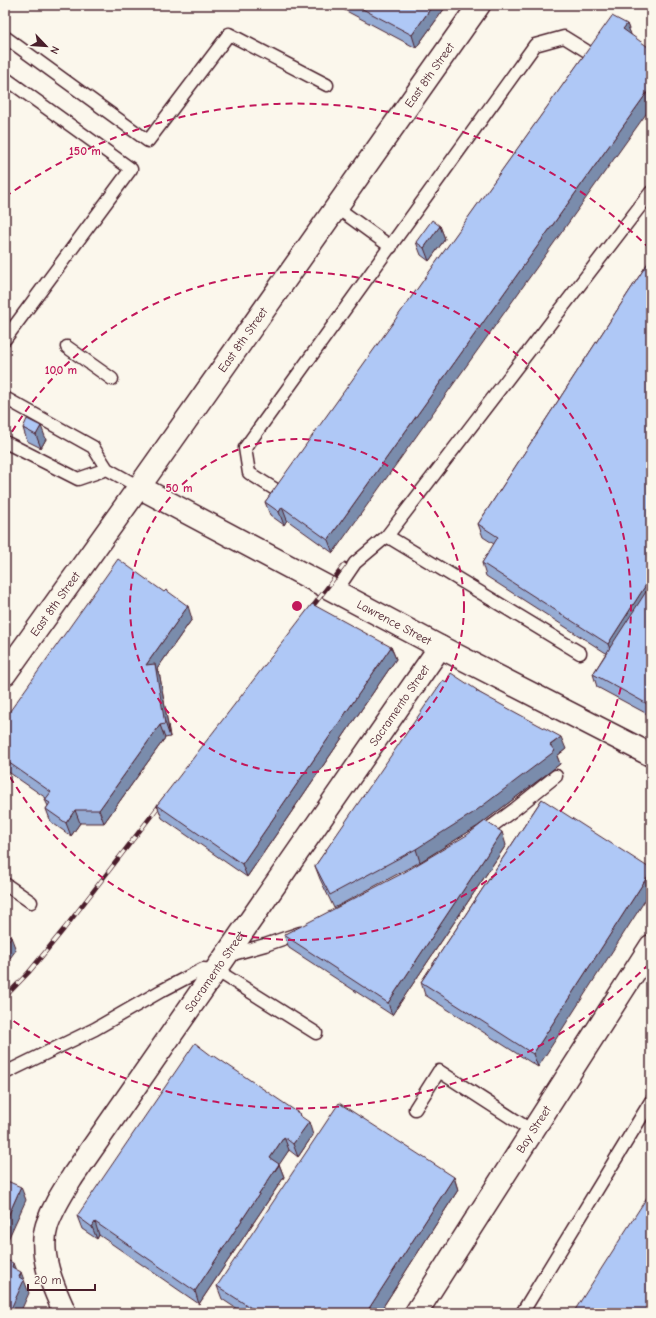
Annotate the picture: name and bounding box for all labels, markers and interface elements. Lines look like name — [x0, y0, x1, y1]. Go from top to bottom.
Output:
north arrow — [26, 26, 66, 66]
street label: East 8th Street — [402, 40, 457, 110]
text: N — [47, 44, 62, 56]
text: 150 m — [69, 144, 101, 158]
street label: East 8th Street — [215, 304, 271, 375]
text: 100 m — [45, 363, 77, 377]
text: 50 m — [165, 481, 193, 495]
street label: East 8th Street — [27, 569, 83, 639]
street label: Lawrence Street — [355, 597, 434, 648]
centre of rings — [290, 599, 304, 613]
street label: Sacramento Street — [366, 662, 433, 749]
street label: Sacramento Street — [182, 928, 248, 1015]
street label: Bay Street — [513, 1103, 554, 1156]
scale bar — [28, 1266, 95, 1292]
text: 20 m — [34, 1273, 62, 1287]

